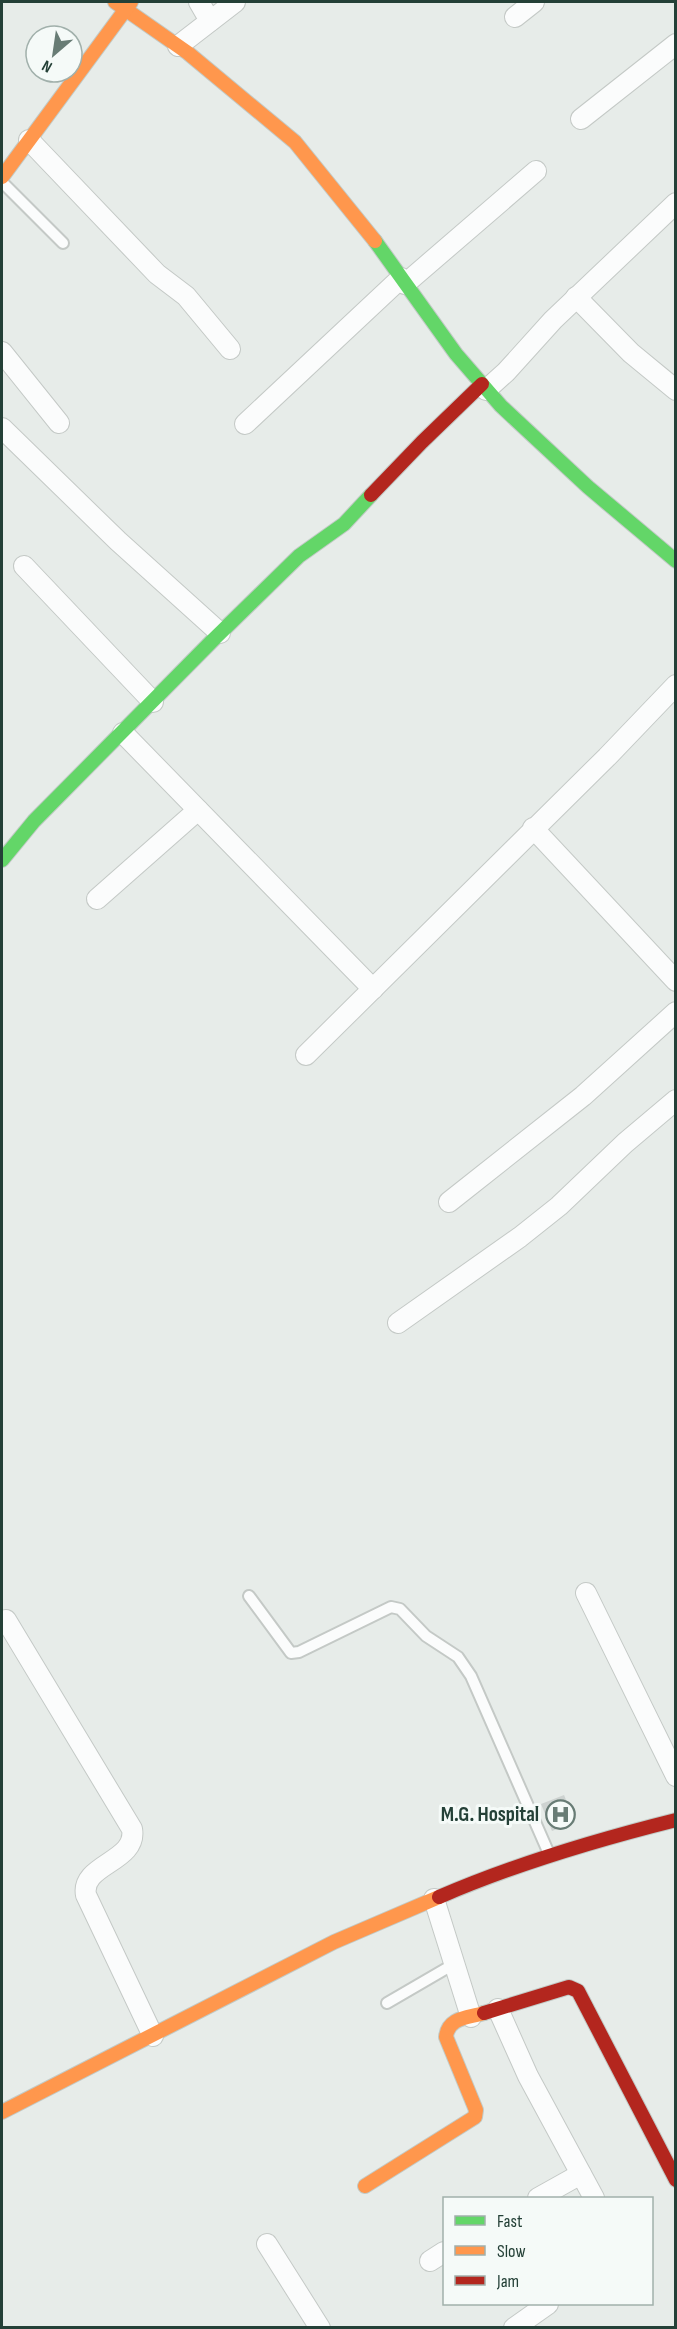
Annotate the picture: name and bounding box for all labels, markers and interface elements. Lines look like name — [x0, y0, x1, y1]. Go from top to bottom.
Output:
north arrow — [24, 24, 84, 84]
text: N — [39, 55, 56, 76]
hospital icon: M.G. Hospital — [544, 1798, 576, 1830]
place label: M.G. Hospital — [441, 1802, 539, 1827]
legend — [443, 2197, 653, 2305]
text: Fast — [497, 2211, 523, 2232]
text: Slow — [497, 2241, 526, 2262]
text: Jam — [496, 2271, 519, 2292]

